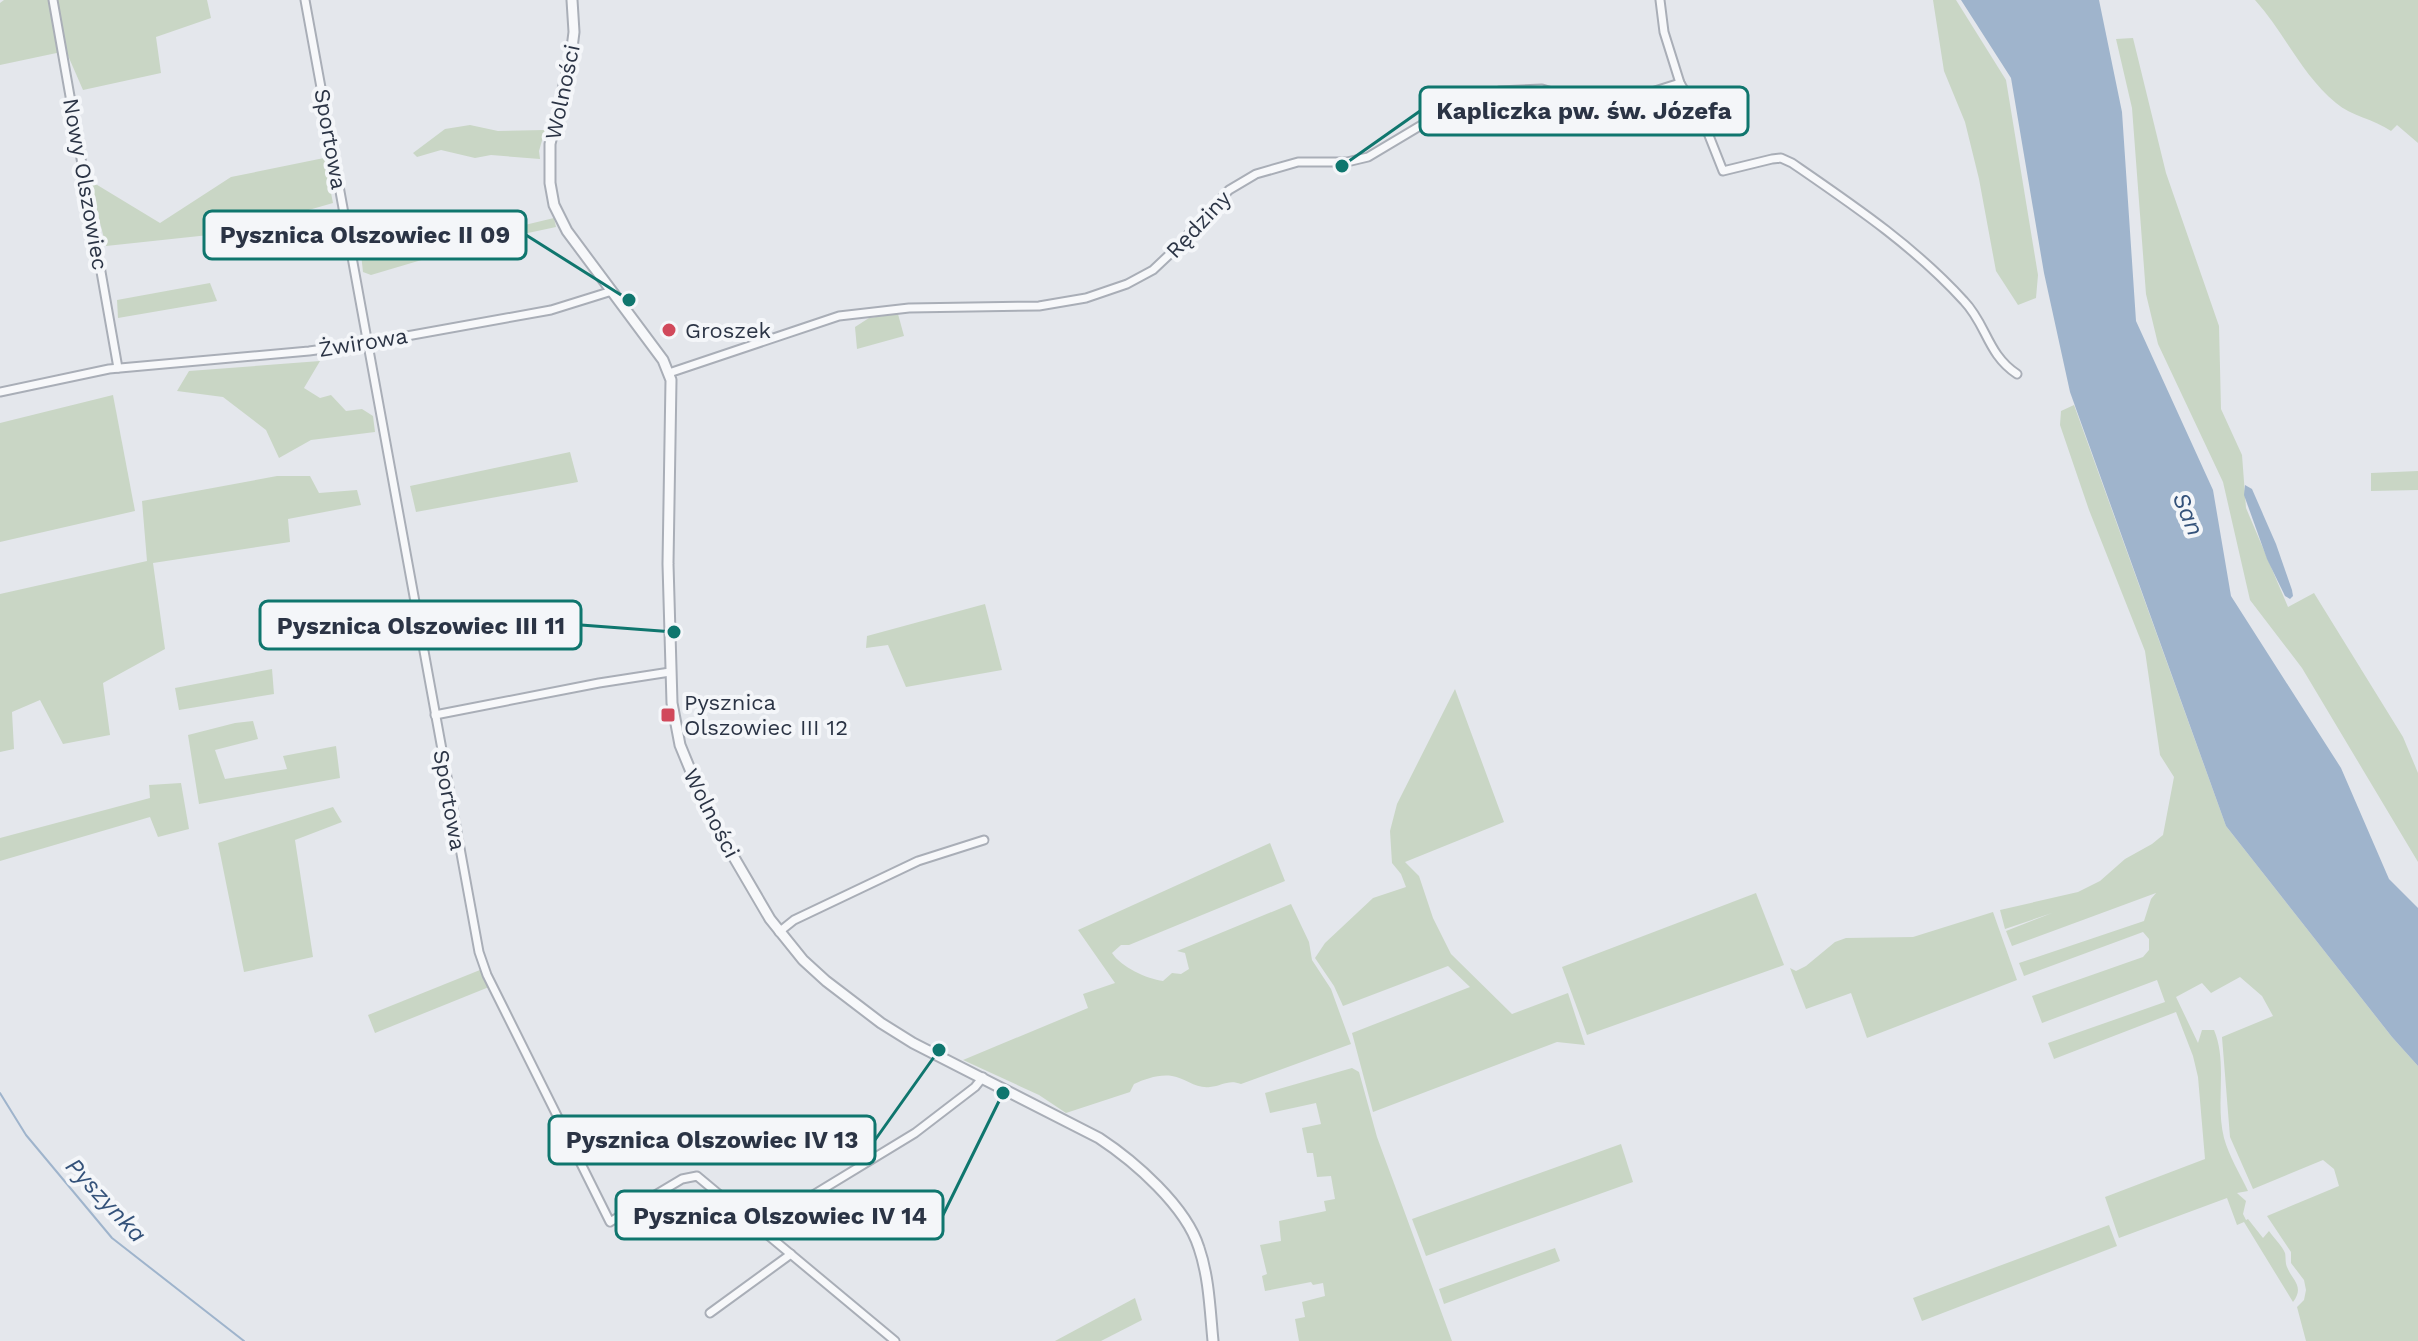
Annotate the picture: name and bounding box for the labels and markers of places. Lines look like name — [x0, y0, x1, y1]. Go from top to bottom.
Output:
callout: Kapliczka pw. św. Józefa — [1420, 87, 1748, 135]
callout: Pysznica Olszowiec II 09 — [204, 211, 526, 259]
place label: Groszek — [685, 318, 771, 343]
marker: Groszek — [660, 321, 678, 339]
callout: Pysznica Olszowiec III 11 — [260, 601, 581, 649]
place label: Pysznica Olszowiec III 12 — [684, 690, 848, 740]
marker: Pysznica Olszowiec III 12 — [659, 706, 677, 724]
callout: Pysznica Olszowiec IV 13 — [549, 1116, 875, 1164]
callout: Pysznica Olszowiec IV 14 — [616, 1191, 943, 1239]

